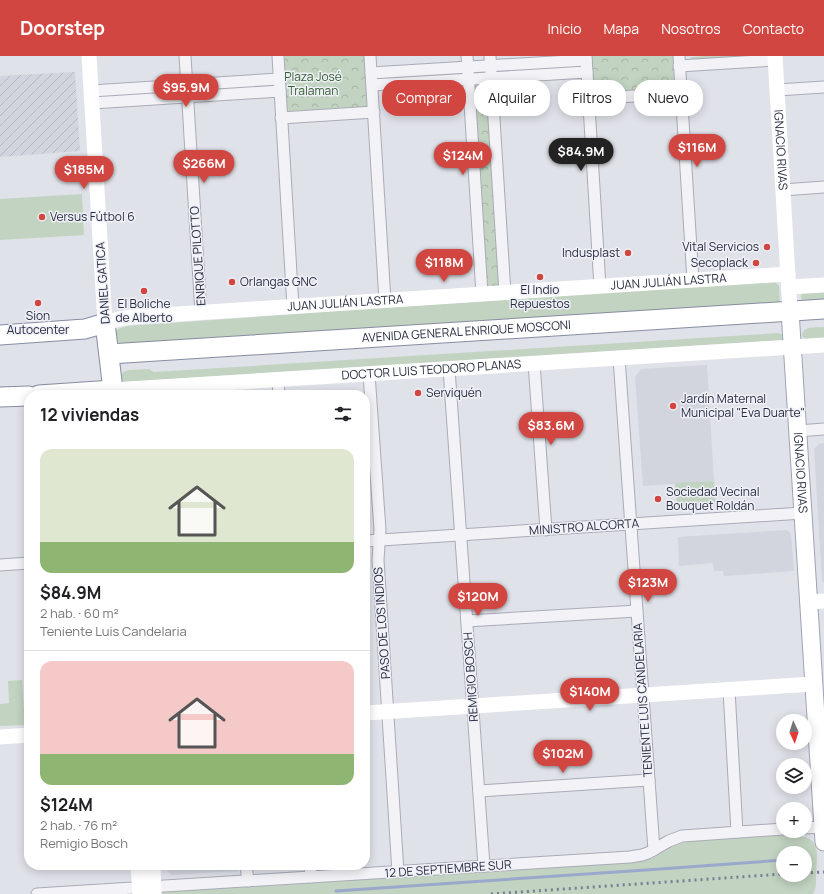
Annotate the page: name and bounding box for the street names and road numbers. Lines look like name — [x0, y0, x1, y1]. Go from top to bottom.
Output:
street label: IGNACIO RIVAS — [770, 109, 792, 191]
street label: ENRIQUE PILOTTO — [186, 205, 209, 306]
street label: DANIEL GATICA — [91, 241, 114, 325]
street label: JUAN JULIÁN LASTRA — [610, 269, 728, 294]
street label: JUAN JULIÁN LASTRA — [287, 290, 404, 315]
street label: AVENIDA GENERAL ENRIQUE MOSCONI — [361, 316, 571, 346]
street label: DOCTOR LUIS TEODORO PLANAS — [341, 355, 522, 384]
street label: IGNACIO RIVAS — [790, 432, 812, 514]
street label: MINISTRO ALCORTA — [528, 514, 640, 539]
street label: PASO DE LOS INDIOS — [369, 567, 394, 680]
street label: TENIENTE LUIS CANDELARIA — [629, 622, 656, 778]
street label: REMIGIO BOSCH — [459, 632, 482, 722]
street label: 12 DE SEPTIEMBRE SUR — [384, 856, 512, 881]

